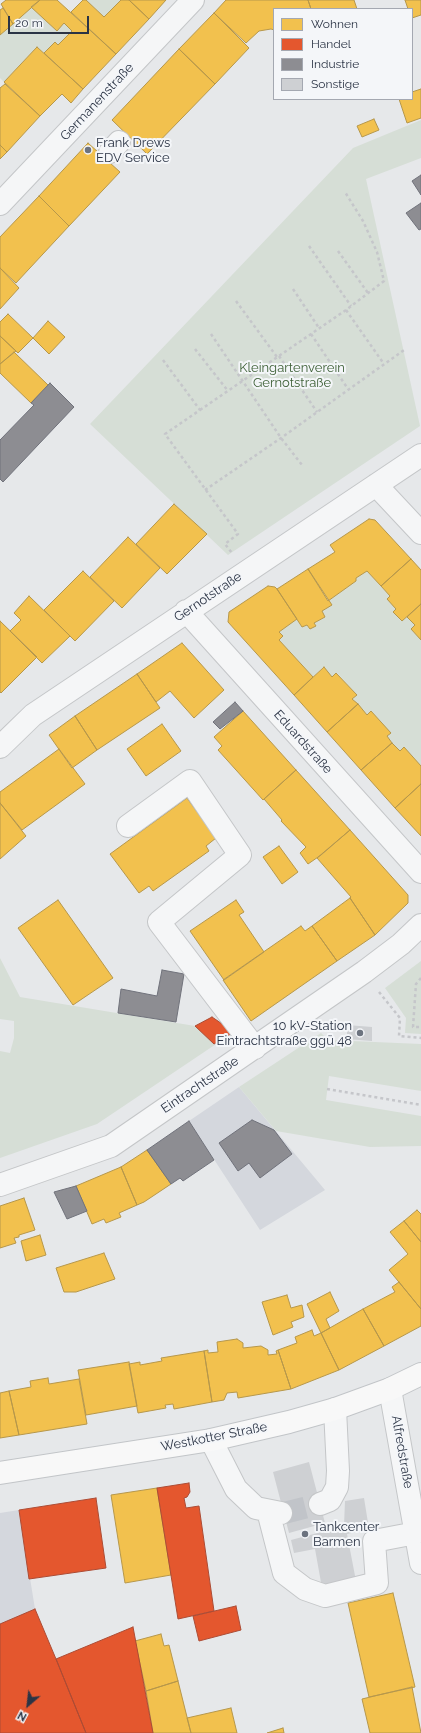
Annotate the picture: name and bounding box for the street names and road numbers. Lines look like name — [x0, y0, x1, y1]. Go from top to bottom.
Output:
street label: Germanenstraße — [57, 60, 137, 144]
street label: Gernotstraße — [171, 569, 245, 625]
street label: Eduardstraße — [270, 707, 336, 777]
street label: Eintrachtstraße — [158, 1053, 242, 1117]
street label: Alfredstraße — [388, 1414, 416, 1490]
street label: Westkotter Straße — [160, 1419, 268, 1455]

